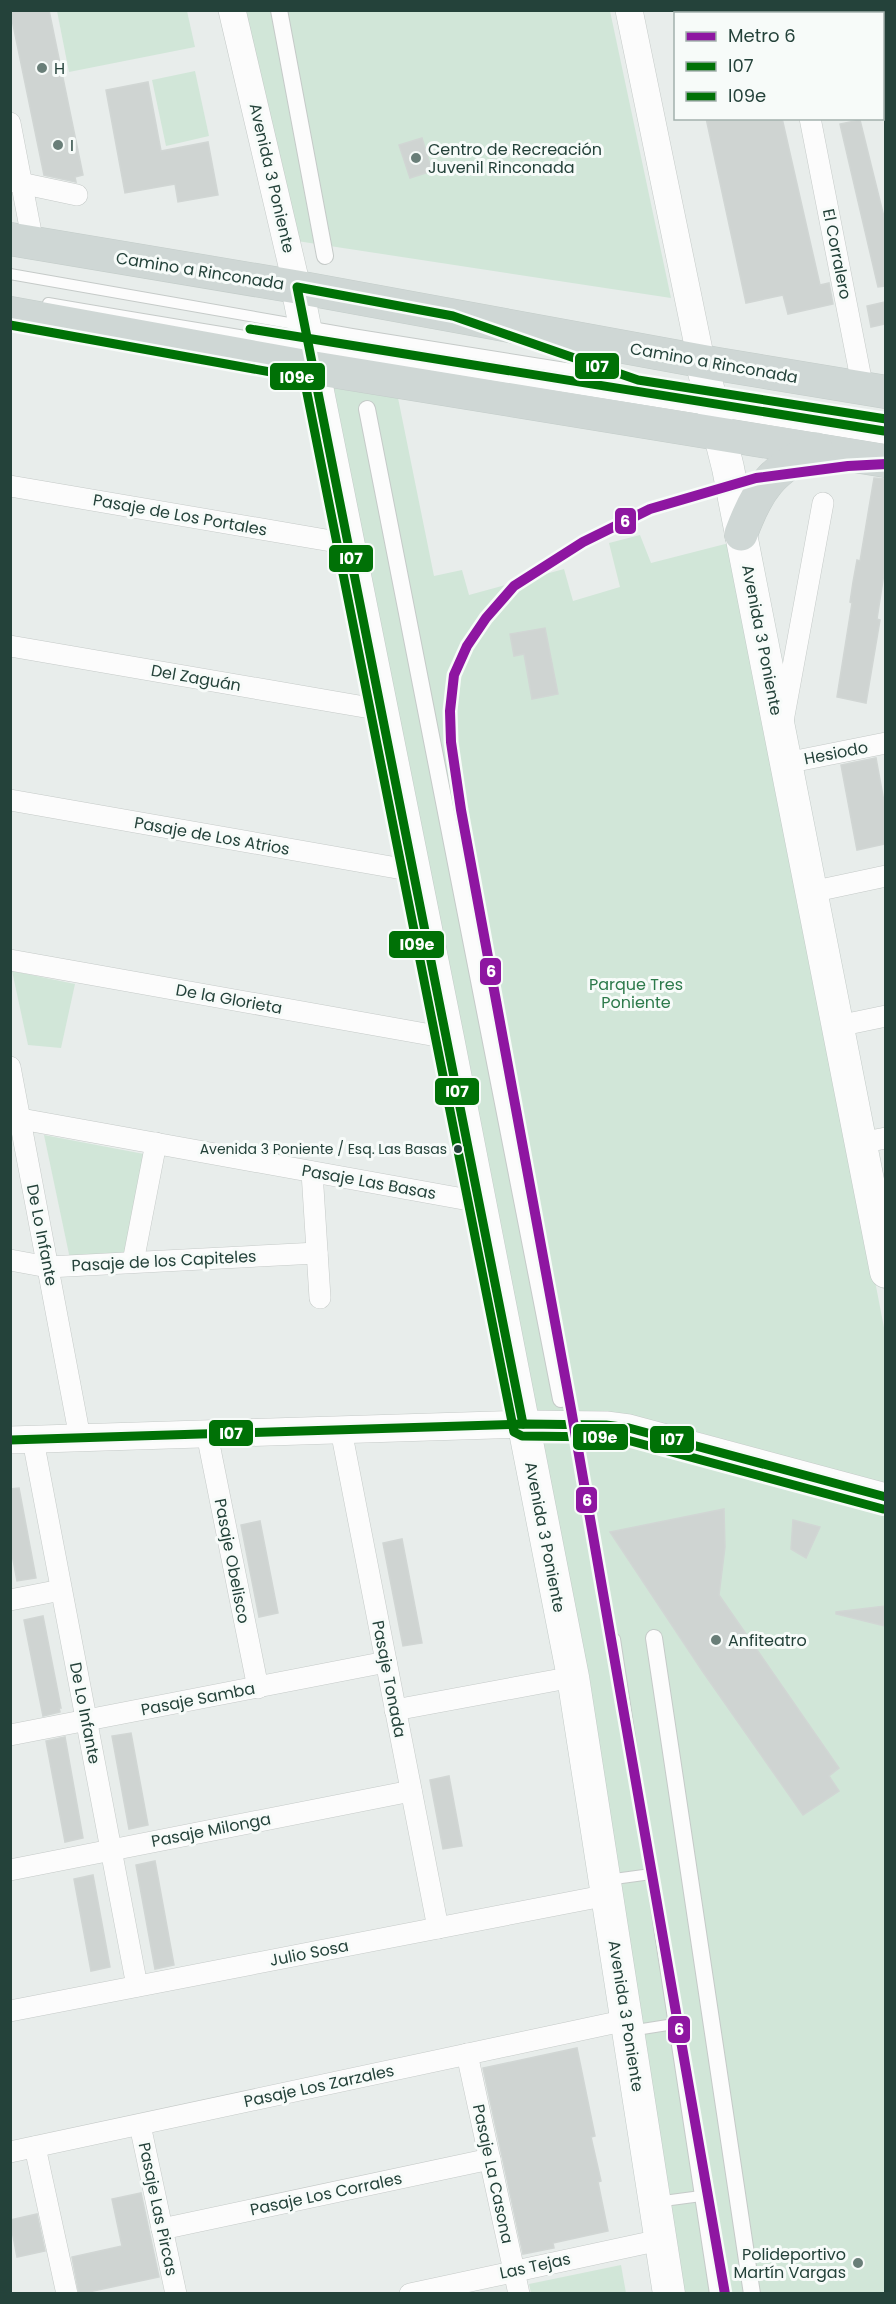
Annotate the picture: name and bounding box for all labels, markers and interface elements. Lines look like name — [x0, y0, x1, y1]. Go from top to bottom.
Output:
legend — [674, 12, 884, 120]
text: Metro 6 — [728, 23, 796, 48]
text: I07 — [728, 53, 754, 78]
place label: H — [54, 57, 65, 80]
marker: H — [35, 61, 49, 75]
text: I09e — [728, 83, 766, 108]
street label: Avenida 3 Poniente — [244, 101, 300, 255]
place label: I — [70, 134, 74, 157]
marker: I — [51, 138, 65, 152]
place label: Centro de Recreación Juvenil Rinconada — [428, 138, 602, 179]
marker: Centro de Recreación Juvenil Rinconada — [409, 151, 423, 165]
street label: El Corralero — [817, 207, 857, 301]
street label: Camino a Rinconada — [114, 246, 286, 296]
street label: Camino a Rinconada — [628, 337, 800, 389]
line badge: I07 — [574, 352, 620, 380]
text: I07 — [585, 355, 609, 378]
line badge: I09e — [269, 362, 326, 391]
text: I09e — [280, 366, 315, 389]
street label: Pasaje de Los Portales — [91, 488, 269, 542]
line badge: 6 — [614, 507, 637, 535]
text: 6 — [620, 510, 630, 533]
line badge: I07 — [328, 544, 374, 573]
text: I07 — [339, 547, 363, 570]
street label: Avenida 3 Poniente — [736, 563, 788, 717]
street label: Del Zaguán — [149, 659, 243, 697]
street label: Hesiodo — [802, 736, 870, 770]
street label: Pasaje de Los Atrios — [133, 811, 291, 861]
line badge: I09e — [388, 930, 445, 959]
text: I09e — [400, 933, 435, 956]
line badge: 6 — [479, 957, 502, 986]
text: 6 — [486, 960, 496, 983]
park label: Parque Tres Poniente — [589, 973, 683, 1014]
street label: De la Glorieta — [174, 978, 284, 1020]
line badge: I07 — [434, 1077, 480, 1106]
text: I07 — [445, 1080, 469, 1103]
place label: Avenida 3 Poniente / Esq. Las Basas — [200, 1139, 447, 1159]
marker: Avenida 3 Poniente / Esq. Las Basas — [452, 1143, 464, 1155]
street label: Pasaje Las Basas — [300, 1159, 438, 1205]
street label: De Lo Infante — [21, 1182, 63, 1288]
street label: Pasaje de los Capiteles — [71, 1245, 257, 1277]
line badge: I07 — [208, 1419, 254, 1447]
text: I07 — [219, 1422, 243, 1445]
line badge: I09e — [572, 1423, 629, 1451]
line badge: I07 — [649, 1425, 695, 1454]
text: I09e — [583, 1426, 618, 1449]
text: I07 — [660, 1428, 684, 1451]
street label: Avenida 3 Poniente — [519, 1460, 571, 1614]
line badge: 6 — [575, 1486, 598, 1514]
text: 6 — [582, 1489, 592, 1512]
street label: Pasaje Obelisco — [209, 1497, 255, 1625]
street label: Pasaje Tonada — [366, 1618, 412, 1740]
place label: Anfiteatro — [728, 1629, 807, 1652]
marker: Anfiteatro — [709, 1633, 723, 1647]
street label: De Lo Infante — [64, 1660, 106, 1766]
street label: Pasaje Samba — [139, 1677, 257, 1721]
street label: Pasaje Milonga — [149, 1807, 273, 1853]
street label: Julio Sosa — [268, 1934, 350, 1972]
street label: Avenida 3 Poniente — [603, 1939, 649, 2093]
line badge: 6 — [667, 2015, 691, 2044]
text: 6 — [674, 2018, 684, 2041]
street label: Pasaje Los Zarzales — [242, 2059, 396, 2113]
street label: Pasaje La Casona — [467, 2102, 519, 2246]
street label: Pasaje Las Pircas — [133, 2140, 183, 2278]
street label: Pasaje Los Corrales — [248, 2167, 404, 2221]
place label: Polideportivo Martín Vargas — [734, 2243, 846, 2284]
street label: Las Tejas — [497, 2247, 573, 2285]
marker: Polideportivo Martín Vargas — [851, 2256, 865, 2270]

